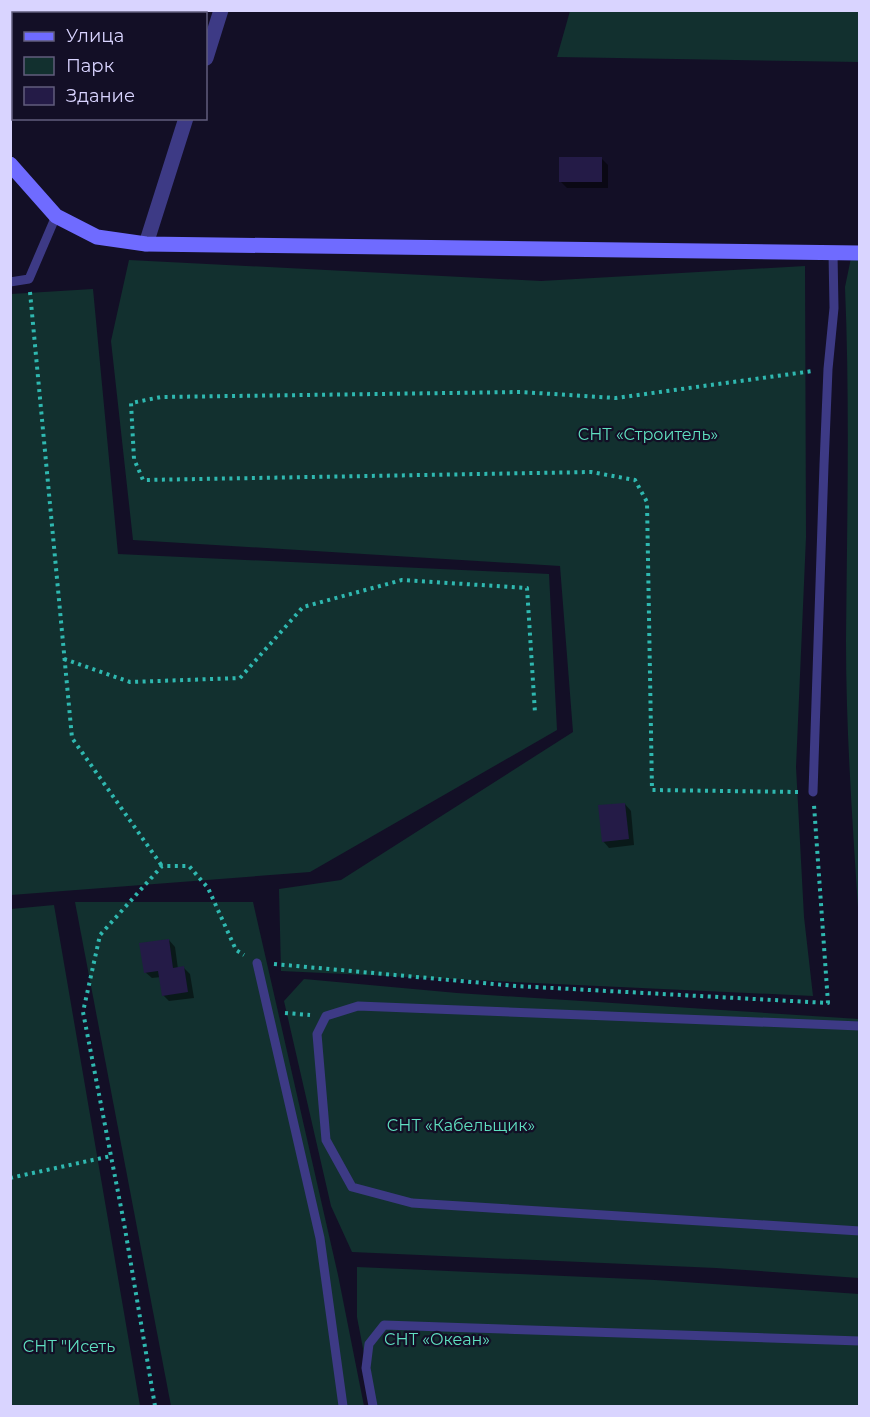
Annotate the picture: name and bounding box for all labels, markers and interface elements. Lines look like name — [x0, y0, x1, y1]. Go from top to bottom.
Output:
legend — [12, 12, 207, 120]
text: Улица — [66, 25, 124, 47]
text: Парк — [66, 55, 115, 77]
text: Здание — [66, 85, 135, 107]
park label: СНТ «Строитель» — [578, 425, 718, 444]
park label: СНТ «Кабельщик» — [387, 1116, 535, 1135]
park label: СНТ «Океан» — [384, 1330, 490, 1349]
park label: СНТ "Исеть — [23, 1337, 115, 1356]

